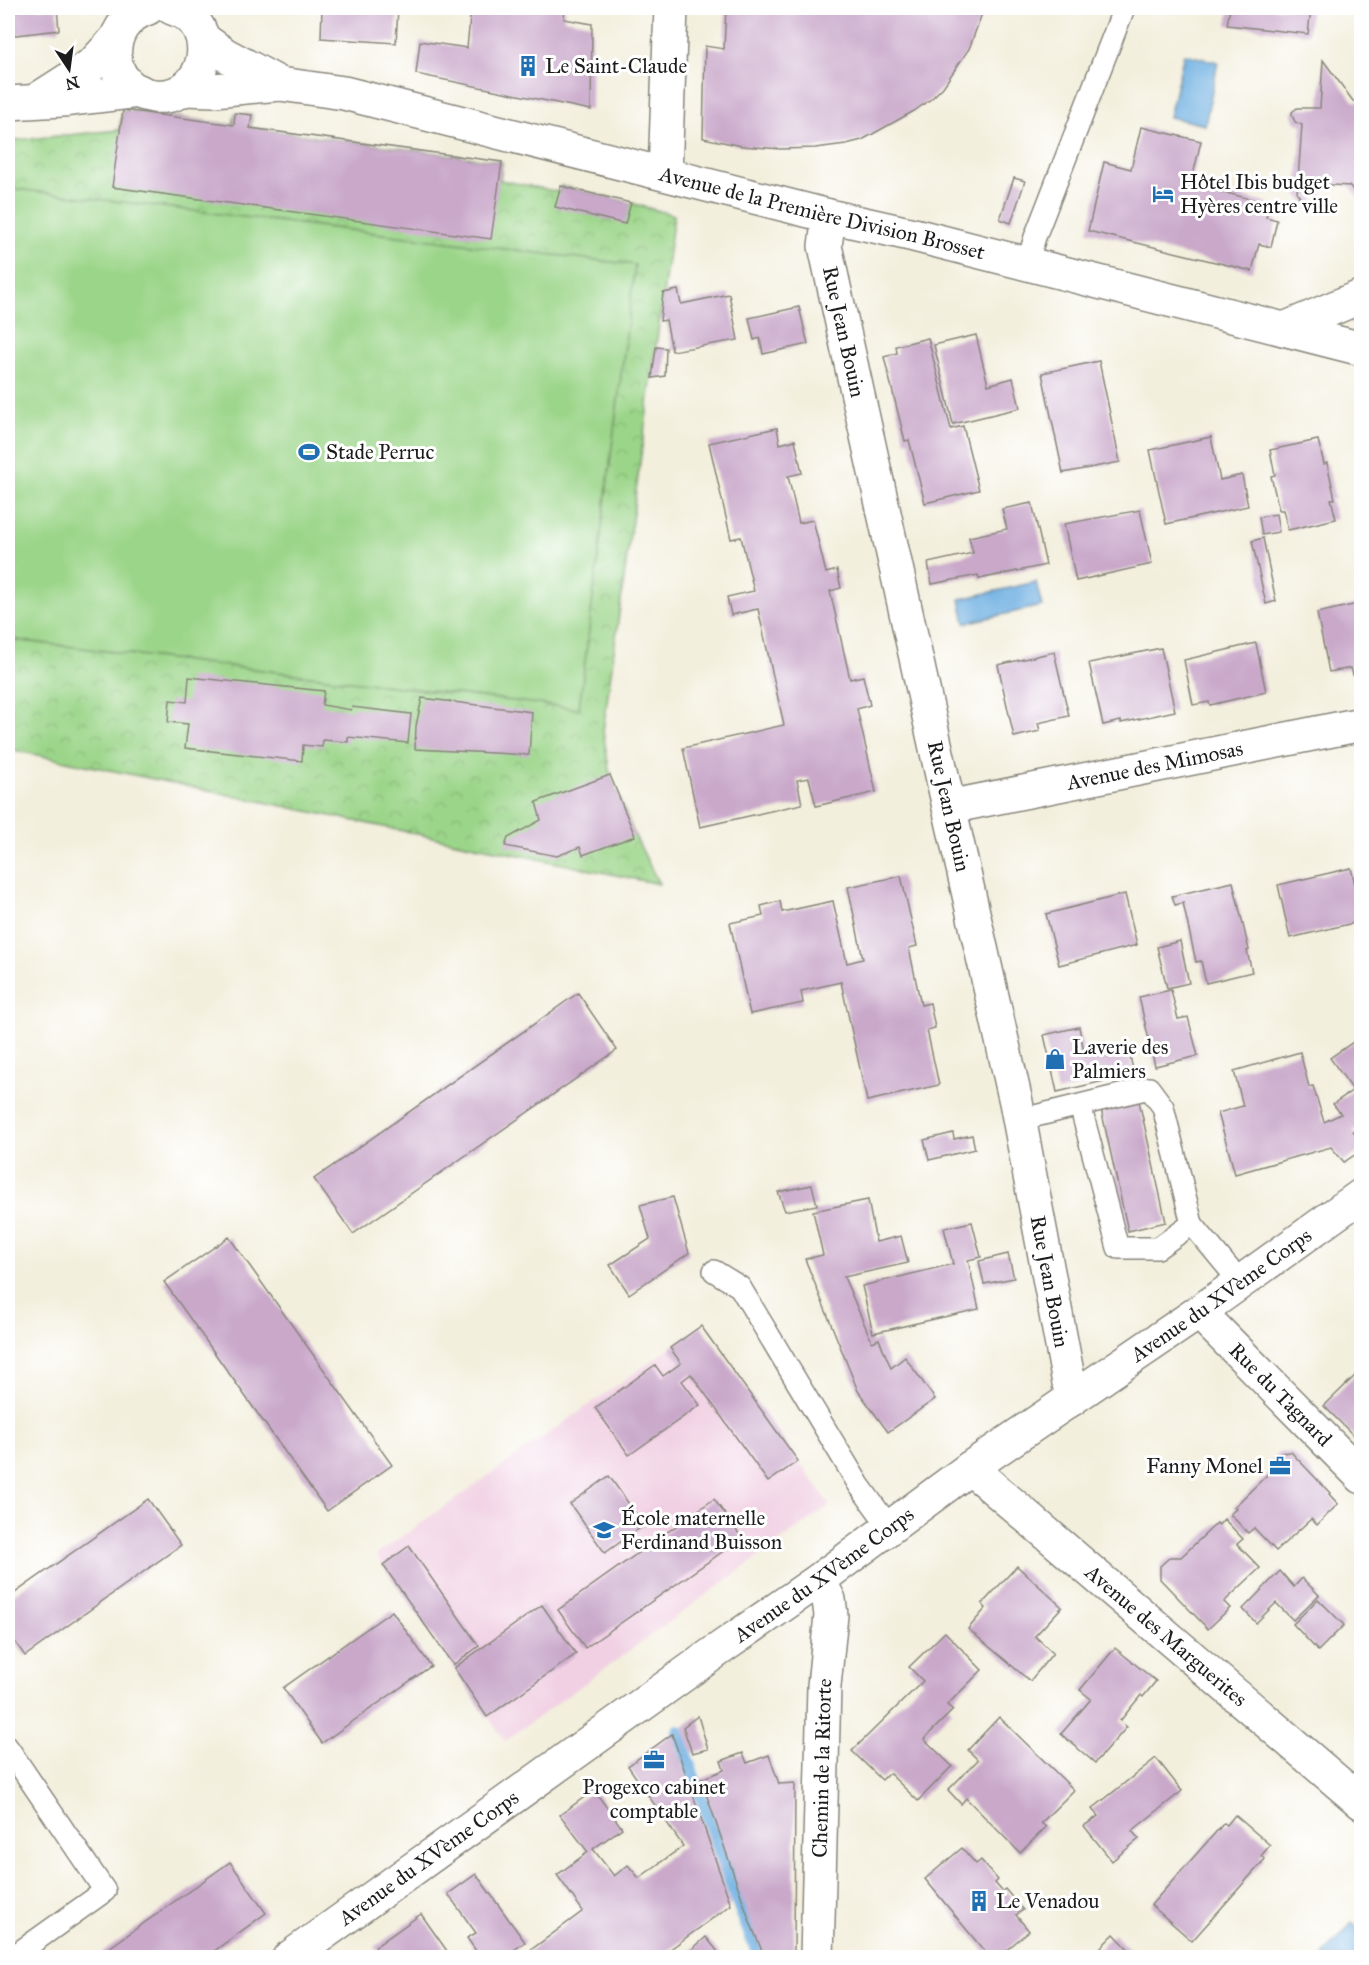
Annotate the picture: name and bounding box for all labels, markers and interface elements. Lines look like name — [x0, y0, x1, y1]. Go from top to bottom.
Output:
north arrow — [39, 39, 99, 99]
place label: Le Saint-Claude — [545, 53, 687, 79]
building icon: Le Saint-Claude — [516, 54, 540, 78]
text: N — [63, 72, 81, 94]
street label: Avenue de la Première Division Brosset — [656, 160, 988, 266]
place label: Hôtel Ibis budget Hyères centre ville — [1180, 169, 1338, 219]
hotel icon: Hôtel Ibis budget Hyères centre ville — [1151, 182, 1175, 206]
street label: Rue Jean Bouin — [817, 264, 871, 400]
place label: Stade Perruc — [326, 439, 434, 465]
sports icon: Stade Perruc — [297, 440, 321, 464]
street label: Avenue des Mimosas — [1064, 735, 1245, 796]
street label: Rue Jean Bouin — [922, 738, 976, 874]
place label: Laverie des Palmiers — [1072, 1034, 1169, 1084]
shop icon: Laverie des Palmiers — [1043, 1047, 1067, 1071]
street label: Rue Jean Bouin — [1025, 1213, 1075, 1350]
street label: Avenue du XVème Corps — [1125, 1222, 1317, 1368]
street label: Rue du Tagnard — [1224, 1337, 1338, 1452]
place label: Fanny Monel — [1146, 1453, 1263, 1479]
office icon: Fanny Monel — [1268, 1454, 1292, 1478]
street label: Avenue du XVème Corps — [728, 1501, 919, 1649]
place label: École maternelle Ferdinand Buisson — [621, 1504, 782, 1555]
school or university icon: École maternelle Ferdinand Buisson — [592, 1518, 616, 1542]
street label: Avenue des Marguerites — [1079, 1559, 1252, 1712]
street label: Chemin de la Ritorte — [807, 1677, 838, 1858]
office icon: Progexco cabinet comptable — [642, 1748, 666, 1772]
place label: Progexco cabinet comptable — [582, 1774, 726, 1824]
street label: Avenue du XVème Corps — [333, 1784, 524, 1932]
place label: Le Venadou — [996, 1888, 1099, 1914]
building icon: Le Venadou — [967, 1889, 991, 1913]

